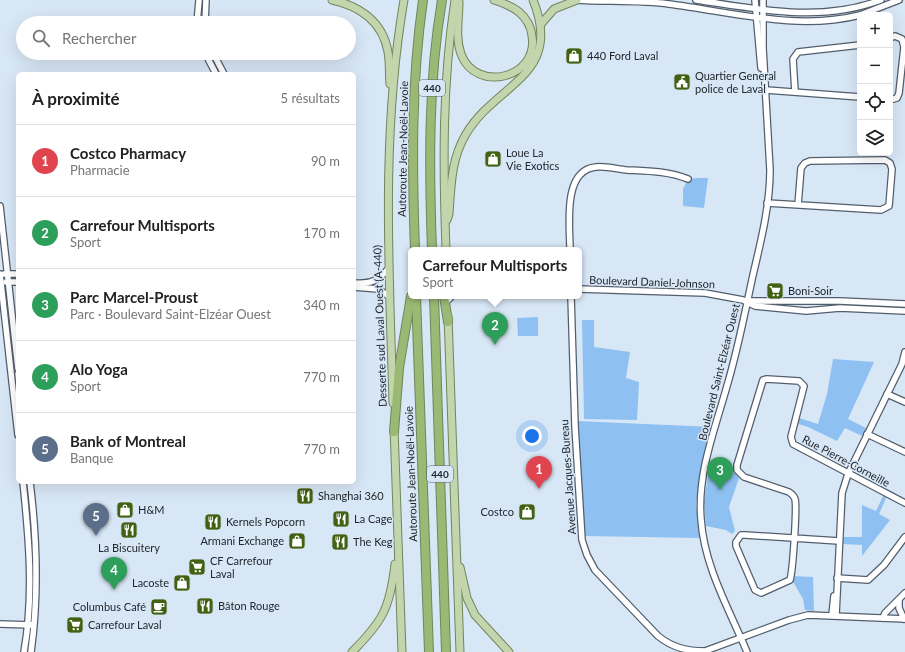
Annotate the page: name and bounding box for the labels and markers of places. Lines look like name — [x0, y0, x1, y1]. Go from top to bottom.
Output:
shop icon: 440 Ford Laval — [564, 46, 584, 66]
place label: 440 Ford Laval — [587, 49, 658, 62]
place label: Quartier General police de Laval — [695, 69, 776, 95]
public building icon: Quartier General police de Laval — [672, 72, 692, 92]
place label: Loue La Vie Exotics — [506, 146, 559, 172]
shop icon: Loue La Vie Exotics — [483, 149, 503, 169]
supermarket icon: Boni-Soir — [765, 281, 785, 301]
place label: Boni-Soir — [788, 284, 833, 297]
pin: 2 — [482, 312, 508, 345]
pin: 1 — [526, 456, 552, 489]
pin: 3 — [707, 457, 733, 490]
restaurant icon: Shanghai 360 — [295, 486, 315, 506]
place label: Shanghai 360 — [318, 489, 384, 502]
shop icon: H&M — [115, 500, 135, 520]
shop icon: Costco — [517, 502, 537, 522]
pin: 5 — [83, 503, 109, 536]
place label: H&M — [138, 503, 164, 516]
place label: Costco — [480, 505, 514, 518]
restaurant icon: La Cage — [331, 509, 351, 529]
restaurant icon: Kernels Popcorn — [203, 512, 223, 532]
place label: La Cage — [354, 512, 392, 525]
place label: Kernels Popcorn — [226, 515, 305, 528]
restaurant icon: La Biscuitery — [119, 520, 139, 540]
shop icon: Armani Exchange — [287, 531, 307, 551]
restaurant icon: The Keg — [330, 532, 350, 552]
place label: Armani Exchange — [200, 534, 284, 547]
place label: The Keg — [353, 535, 393, 548]
place label: La Biscuitery — [98, 541, 160, 554]
place label: CF Carrefour Laval — [210, 554, 273, 580]
pin: 4 — [101, 557, 127, 590]
supermarket icon: CF Carrefour Laval — [187, 557, 207, 577]
shop icon: Lacoste — [172, 573, 192, 593]
place label: Lacoste — [132, 576, 169, 589]
restaurant icon: Bâton Rouge — [195, 596, 215, 616]
cafe icon: Columbus Café — [149, 597, 169, 617]
place label: Bâton Rouge — [218, 599, 280, 612]
place label: Columbus Café — [73, 600, 146, 613]
supermarket icon: Carrefour Laval — [65, 615, 85, 635]
place label: Carrefour Laval — [88, 618, 162, 631]

